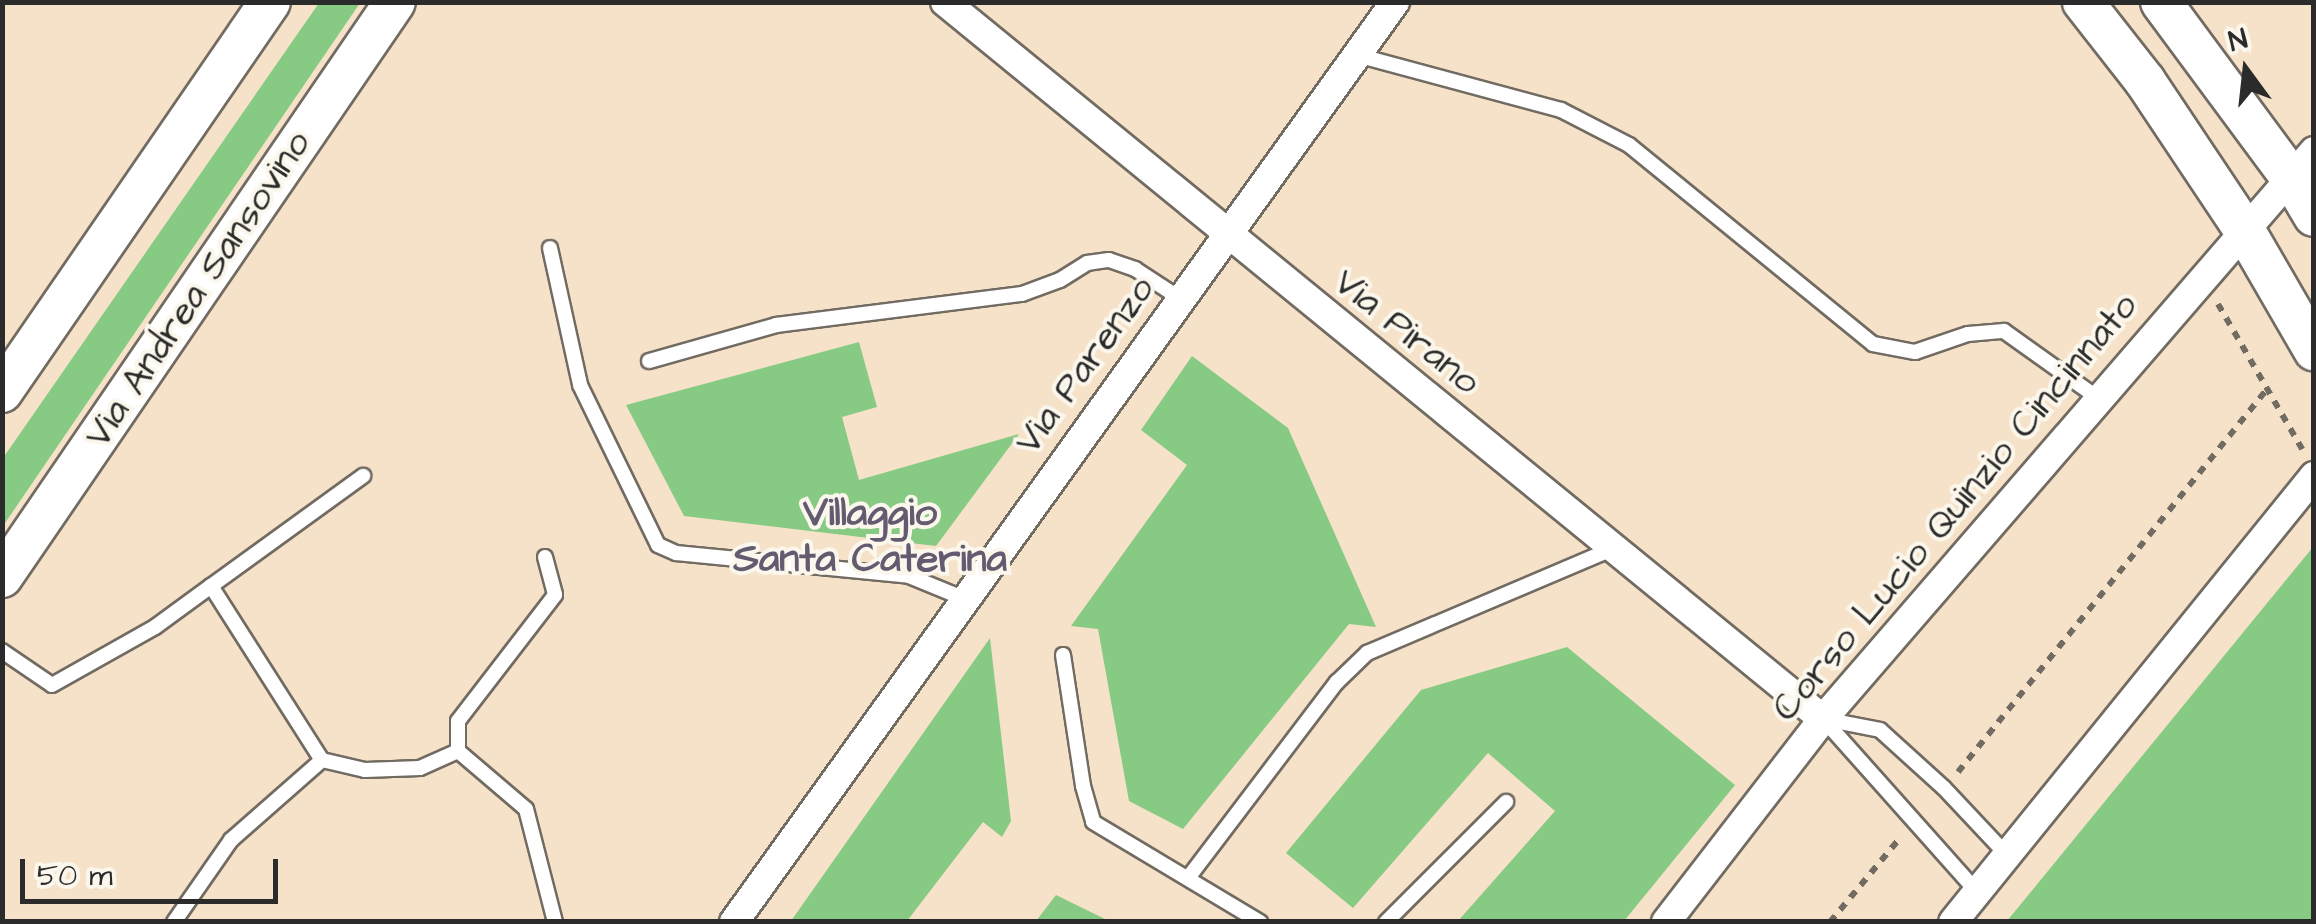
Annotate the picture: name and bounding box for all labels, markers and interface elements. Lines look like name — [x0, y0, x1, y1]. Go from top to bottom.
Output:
text: N — [2225, 19, 2252, 62]
north arrow — [2196, 20, 2296, 120]
street label: Via Andrea Sansovino — [76, 123, 322, 457]
street label: Via Pirano — [1324, 260, 1488, 406]
street label: Via Parenzo — [1006, 268, 1166, 464]
street label: Corso Lucio Quinzio Cincinnato — [1763, 285, 2149, 731]
district label: Villaggio Santa Caterina — [733, 490, 1007, 584]
scale bar — [25, 839, 282, 901]
text: 50 m — [37, 855, 113, 897]

